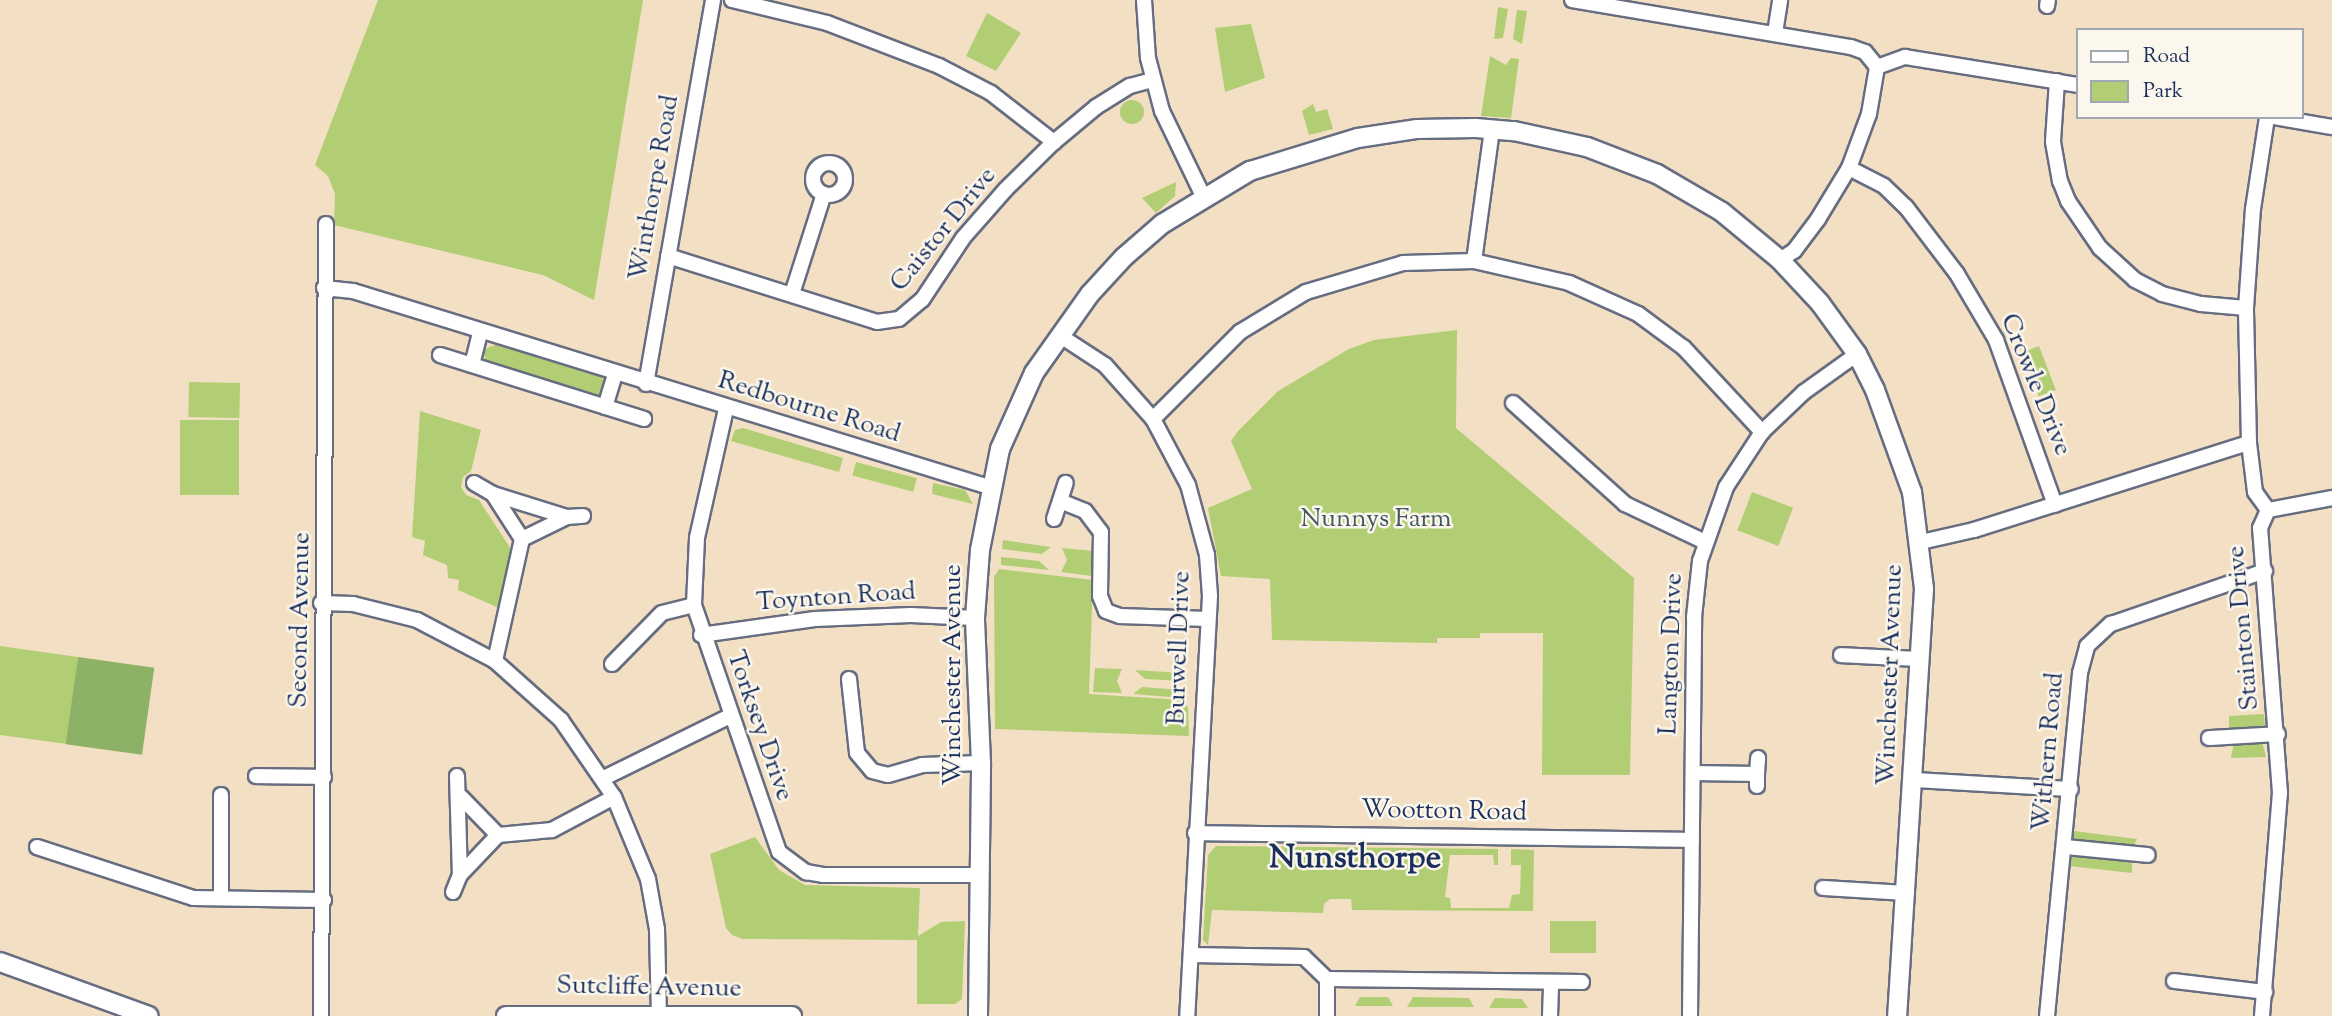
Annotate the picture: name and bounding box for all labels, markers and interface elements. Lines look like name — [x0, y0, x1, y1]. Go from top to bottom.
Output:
legend — [2076, 28, 2304, 119]
text: Road — [2143, 42, 2190, 72]
text: Park — [2143, 77, 2183, 107]
street label: Winthorpe Road — [623, 93, 687, 283]
street label: Caistor Drive — [884, 161, 1004, 299]
street label: Crowle Drive — [1992, 309, 2078, 461]
street label: Redbourne Road — [714, 365, 904, 451]
park label: Nunnys Farm — [1300, 504, 1452, 536]
street label: Second Avenue — [284, 532, 318, 708]
street label: Stainton Drive — [2221, 544, 2267, 712]
street label: Winchester Avenue — [938, 564, 970, 786]
street label: Winchester Avenue — [1872, 564, 1910, 786]
street label: Burwell Drive — [1162, 570, 1198, 726]
street label: Langton Drive — [1654, 572, 1690, 736]
street label: Toynton Road — [755, 577, 917, 619]
street label: Torksey Drive — [719, 647, 799, 805]
street label: Withern Road — [2026, 671, 2072, 833]
street label: Wootton Road — [1361, 795, 1527, 829]
district label: Nunsthorpe — [1269, 840, 1441, 880]
street label: Sutcliffe Avenue — [556, 971, 742, 1005]

